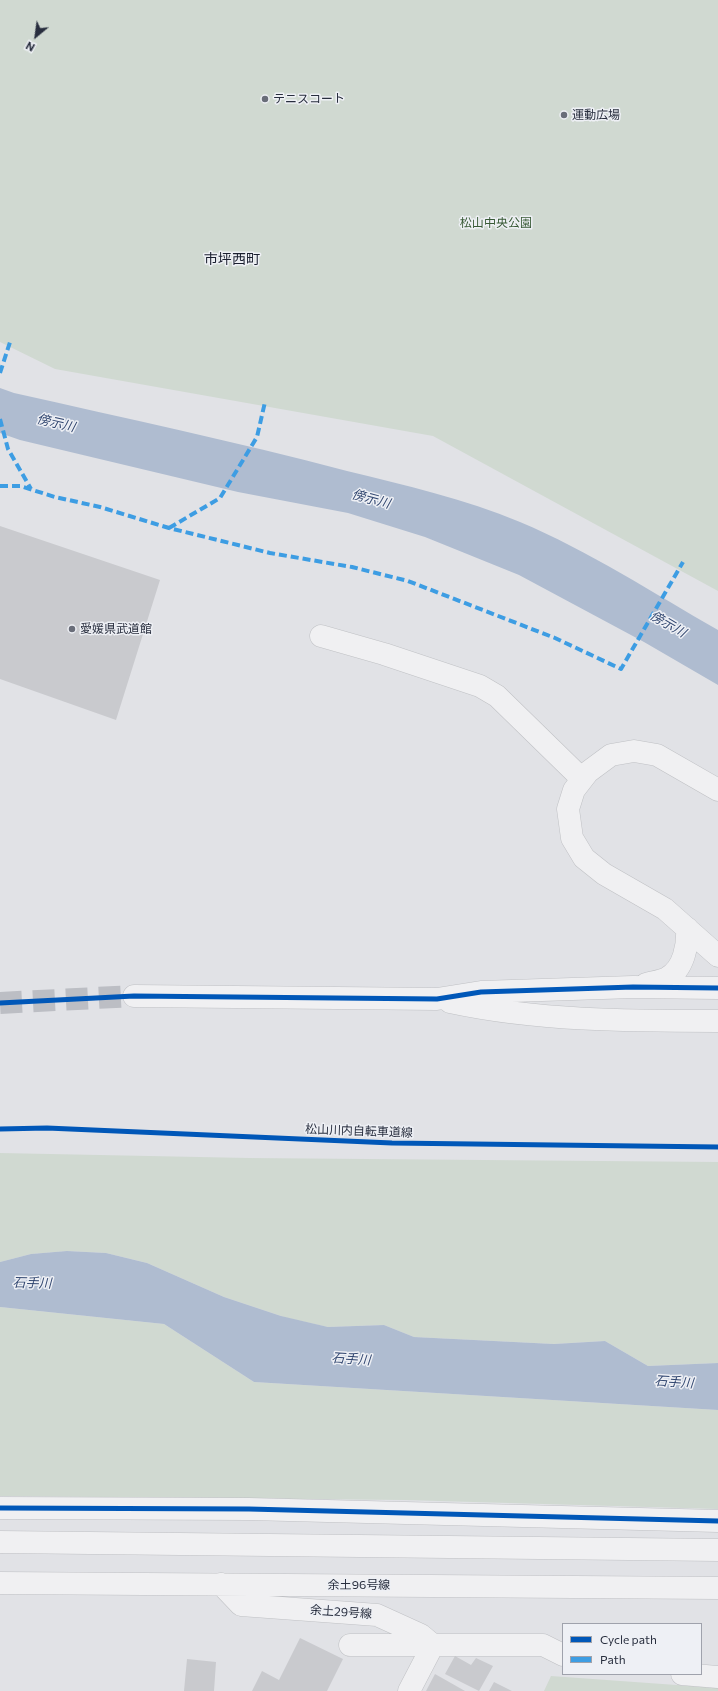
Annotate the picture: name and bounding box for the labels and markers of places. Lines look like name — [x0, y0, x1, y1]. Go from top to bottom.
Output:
place label: テニスコート — [273, 92, 345, 106]
marker: テニスコート — [260, 94, 270, 104]
place label: 運動広場 — [572, 108, 620, 122]
marker: 運動広場 — [559, 110, 569, 120]
place label: 愛媛県武道館 — [80, 622, 152, 636]
marker: 愛媛県武道館 — [67, 624, 77, 634]

